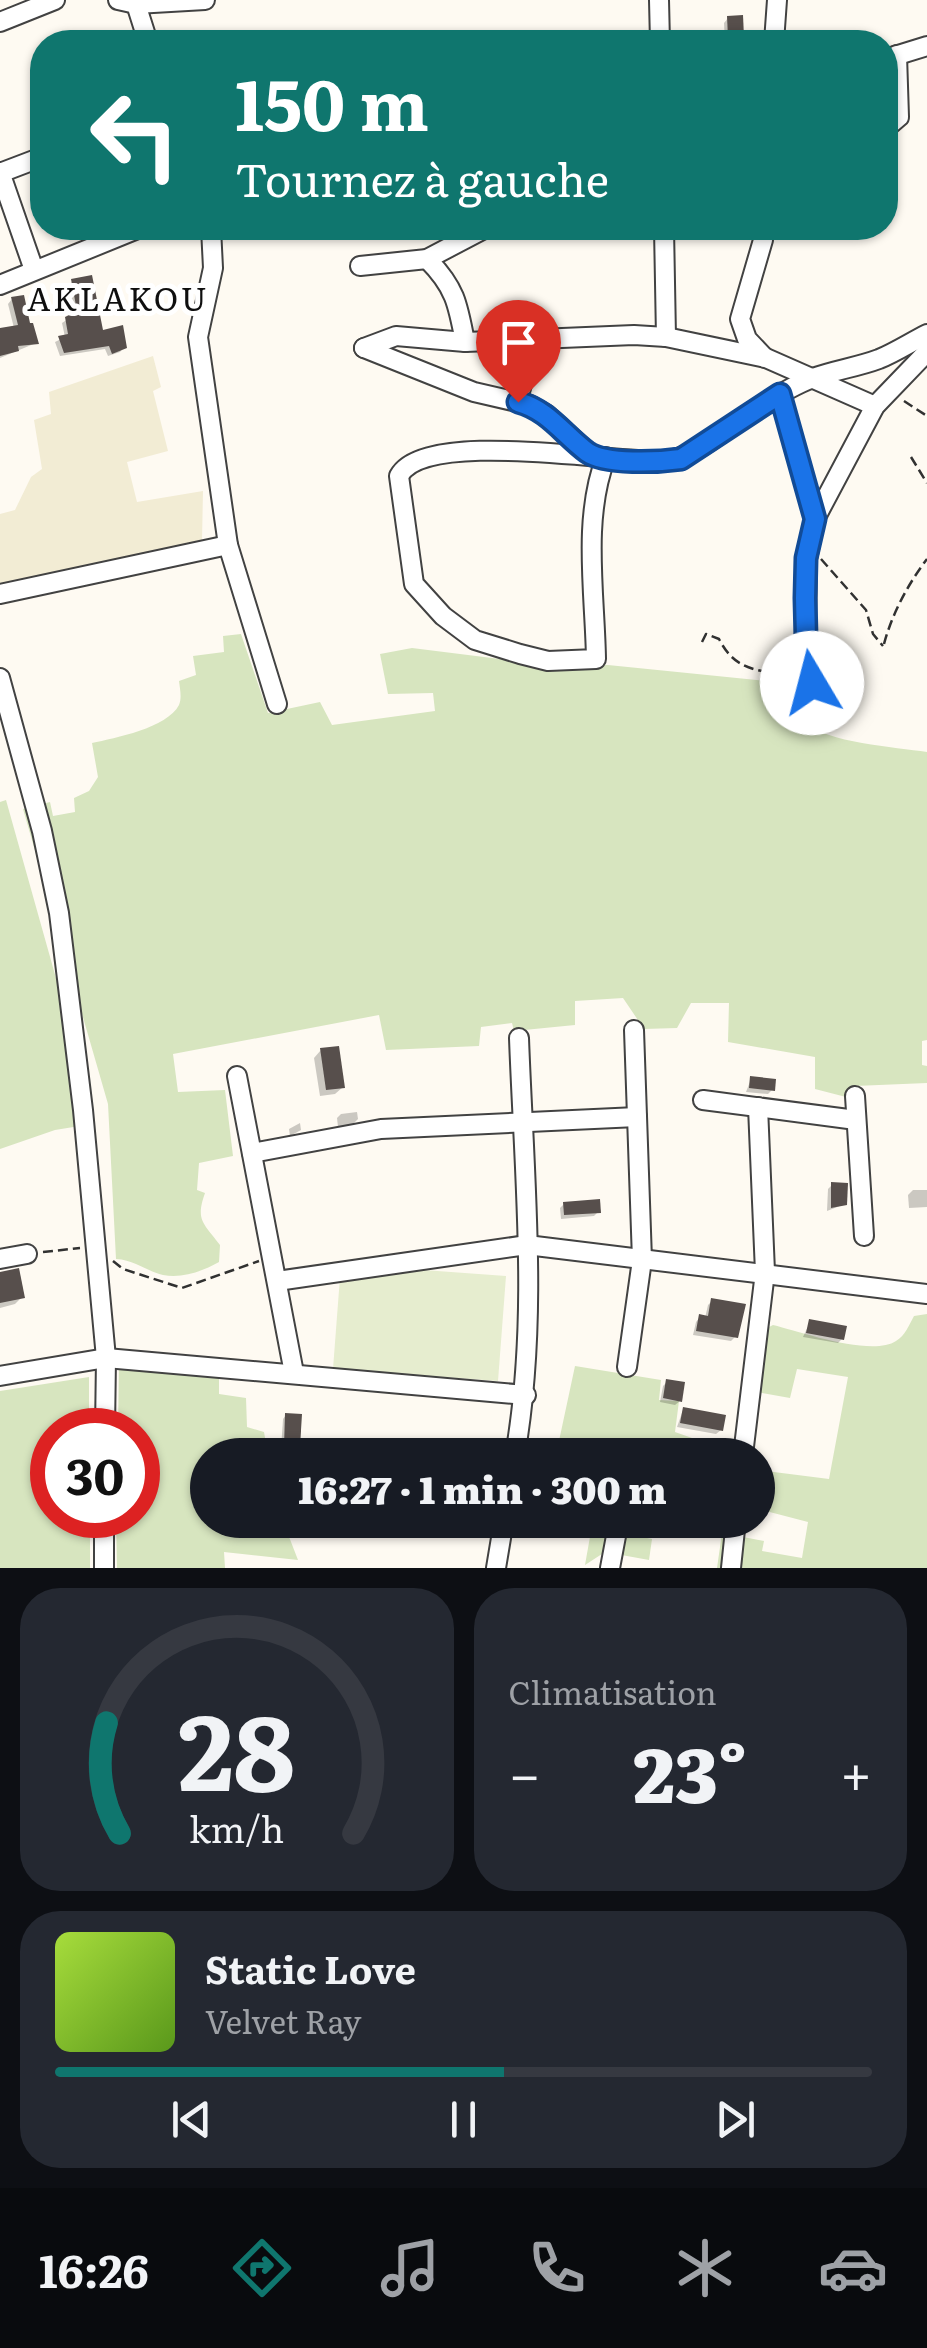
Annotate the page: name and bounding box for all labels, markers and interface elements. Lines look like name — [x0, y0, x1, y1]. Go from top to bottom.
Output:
text: 150 m — [235, 49, 429, 153]
icon: left — [70, 70, 200, 200]
text: Tournez à gauche — [235, 144, 609, 211]
district label: AKLAKOU — [27, 273, 209, 321]
pin — [476, 300, 561, 403]
icon: arrive — [491, 315, 546, 370]
position arrow — [760, 631, 864, 735]
speed limit sign: 30 — [30, 1408, 160, 1538]
text: 16:27 · 1 min · 300 m — [298, 1459, 667, 1516]
text: Climatisation — [509, 1667, 717, 1715]
text: 28 — [178, 1669, 295, 1823]
text: 23° — [633, 1715, 747, 1826]
text: − — [509, 1730, 541, 1812]
text: + — [840, 1730, 872, 1812]
text: km/h — [189, 1801, 284, 1854]
text: Static Love — [205, 1939, 416, 1996]
text: Velvet Ray — [205, 1996, 361, 2044]
icon: previous — [164, 2092, 219, 2147]
icon: pause — [436, 2092, 491, 2147]
icon: next — [708, 2092, 763, 2147]
icon: directions — [227, 2233, 297, 2303]
icon: music — [375, 2233, 445, 2303]
icon: phone — [522, 2233, 592, 2303]
icon: climate — [670, 2233, 740, 2303]
icon: car — [818, 2233, 888, 2303]
text: 16:26 — [39, 2235, 149, 2302]

